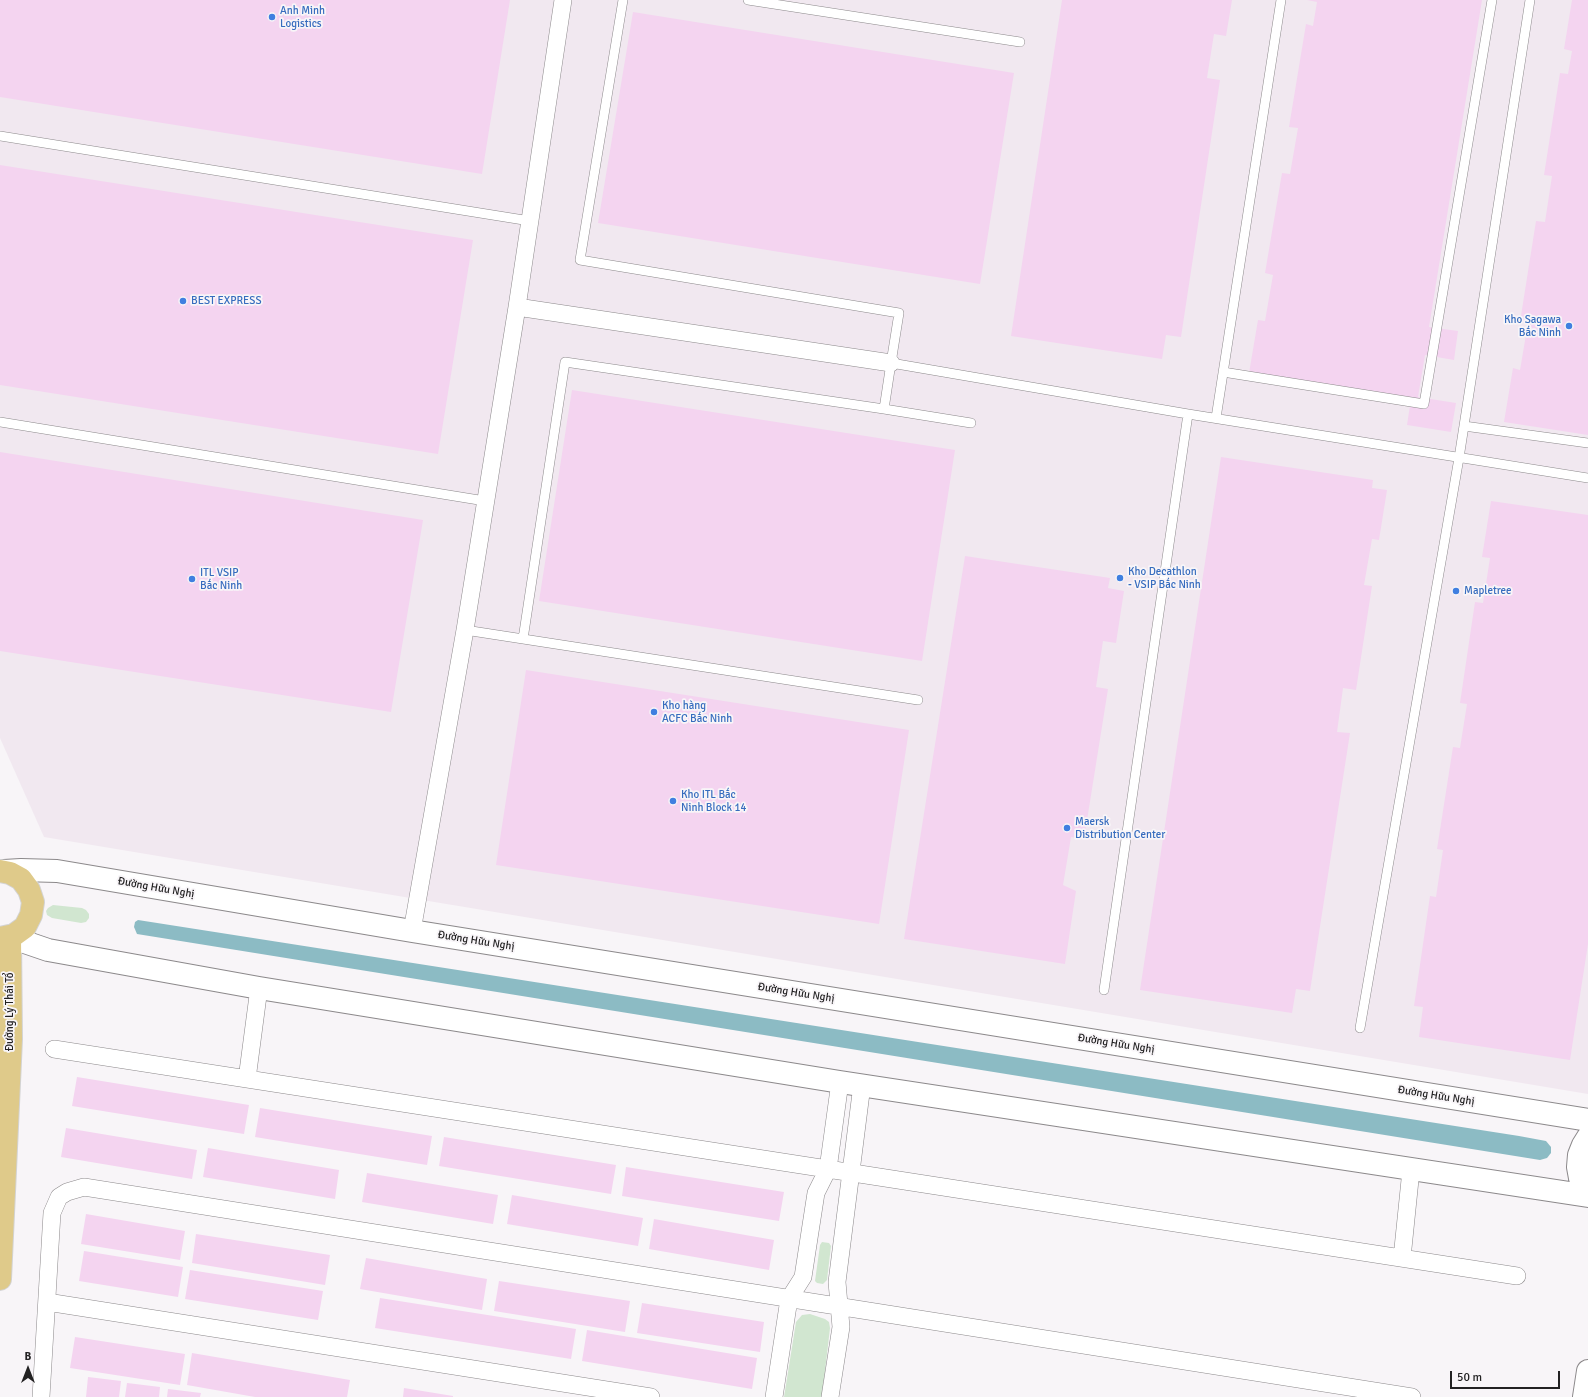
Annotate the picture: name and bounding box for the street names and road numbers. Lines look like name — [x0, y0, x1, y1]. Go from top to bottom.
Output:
street label: Đường Hữu Nghị — [117, 875, 195, 901]
street label: Đường Hữu Nghị — [437, 928, 515, 954]
street label: Đường Lý Thái Tổ — [3, 973, 17, 1051]
street label: Đường Hữu Nghị — [757, 980, 835, 1006]
street label: Đường Hữu Nghị — [1077, 1031, 1155, 1057]
street label: Đường Hữu Nghị — [1397, 1083, 1475, 1109]

